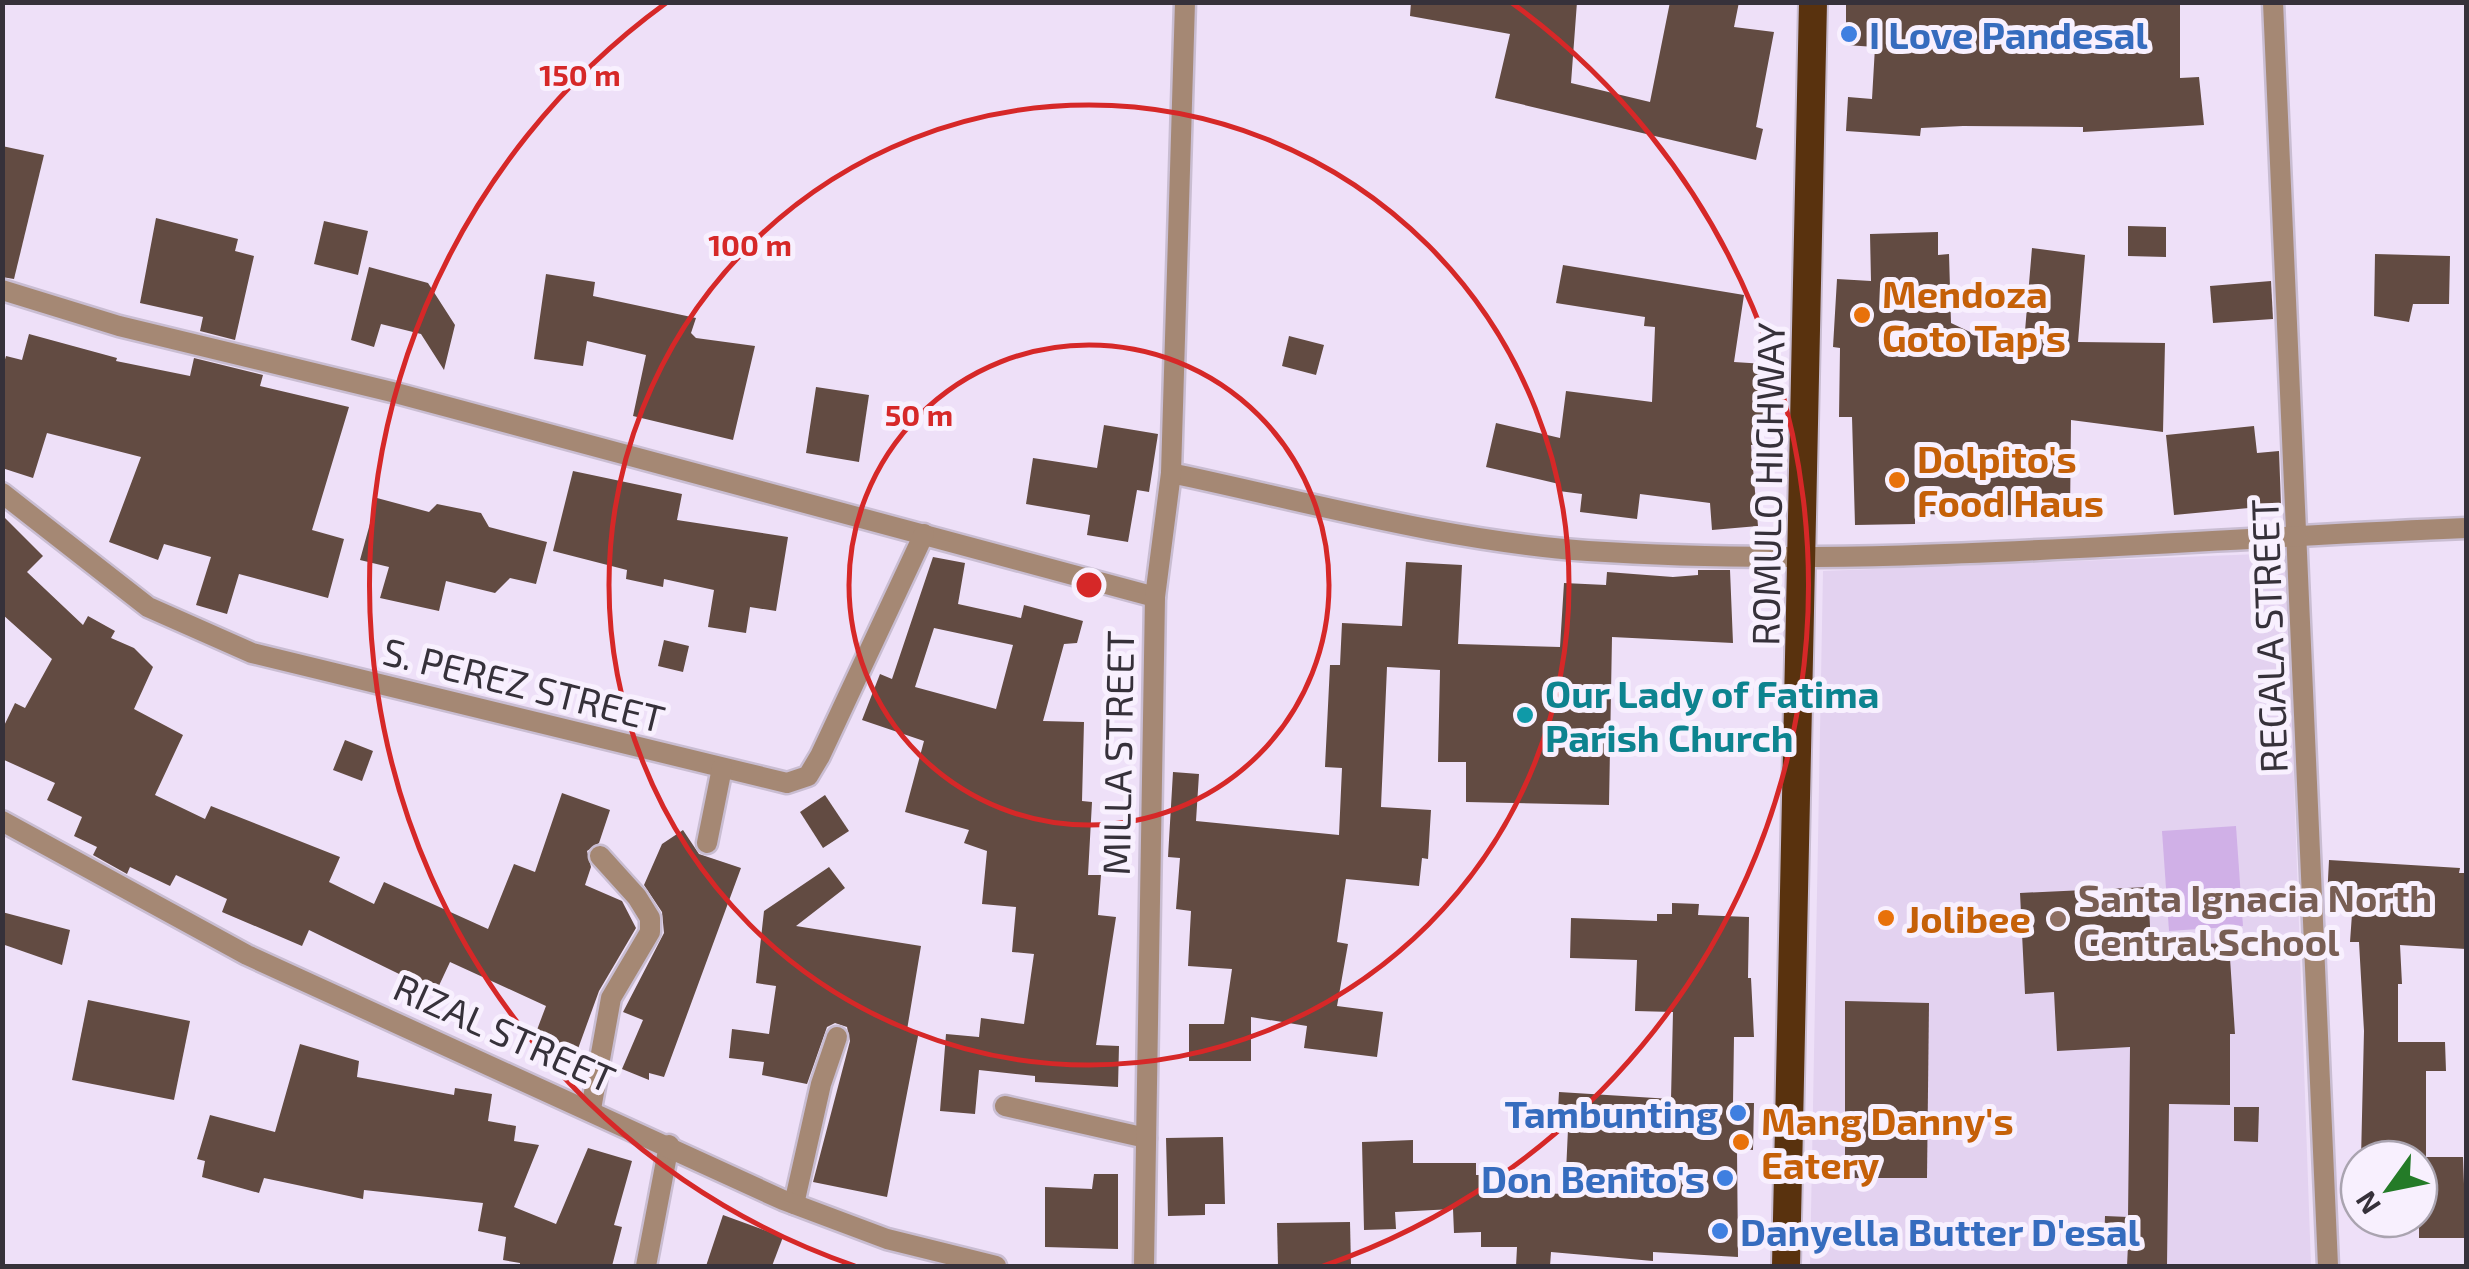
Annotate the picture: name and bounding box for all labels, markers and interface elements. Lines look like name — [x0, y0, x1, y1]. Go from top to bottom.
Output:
place label: I Love Pandesal — [1869, 11, 2148, 57]
marker: I Love Pandesal — [1838, 23, 1860, 45]
text: 150 m — [539, 56, 621, 92]
text: 100 m — [708, 226, 792, 262]
place label: Mendoza Goto Tap's — [1882, 270, 2066, 360]
marker: Mendoza Goto Tap's — [1851, 304, 1873, 326]
street label: ROMULO HIGHWAY — [1741, 322, 1793, 646]
text: 50 m — [885, 396, 953, 432]
place label: Dolpito's Food Haus — [1917, 435, 2104, 525]
marker: Dolpito's Food Haus — [1886, 469, 1908, 491]
street label: REGALA STREET — [2240, 498, 2296, 774]
centre of rings — [1071, 567, 1107, 603]
street label: S. PEREZ STREET — [378, 627, 670, 741]
street label: MILLA STREET — [1092, 630, 1142, 876]
place label: Our Lady of Fatima Parish Church — [1545, 670, 1879, 760]
marker: Our Lady of Fatima Parish Church — [1514, 704, 1536, 726]
place label: Santa Ignacia North Central School — [2078, 874, 2432, 964]
place label: Jolibee — [1906, 895, 2031, 941]
marker: Jolibee — [1875, 907, 1897, 929]
marker: Santa Ignacia North Central School — [2047, 908, 2069, 930]
street label: RIZAL STREET — [387, 963, 623, 1101]
place label: Tambunting — [1504, 1090, 1718, 1136]
place label: Mang Danny's Eatery — [1761, 1097, 2014, 1187]
marker: Tambunting — [1727, 1102, 1749, 1124]
marker: Mang Danny's Eatery — [1730, 1131, 1752, 1153]
north arrow — [2339, 1139, 2439, 1239]
place label: Don Benito's — [1481, 1155, 1705, 1201]
marker: Don Benito's — [1714, 1167, 1736, 1189]
text: N — [2347, 1185, 2387, 1221]
place label: Danyella Butter D'esal — [1740, 1208, 2141, 1254]
marker: Danyella Butter D'esal — [1709, 1220, 1731, 1242]

